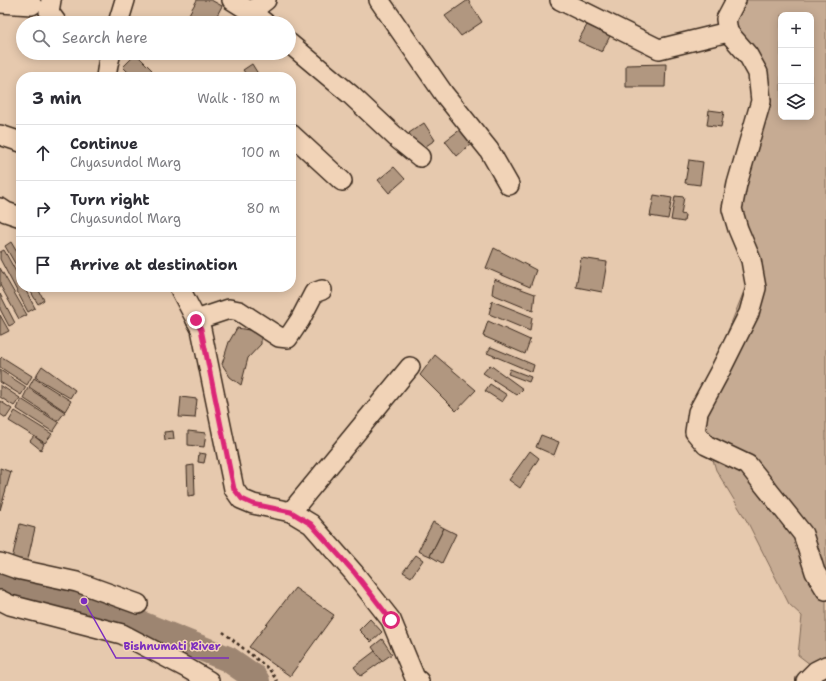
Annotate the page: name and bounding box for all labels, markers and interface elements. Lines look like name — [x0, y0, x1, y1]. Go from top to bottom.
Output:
map controls — [778, 12, 814, 120]
button: + — [778, 12, 814, 48]
search box — [16, 16, 296, 60]
icon: search — [30, 27, 52, 49]
text: Search here — [62, 28, 148, 48]
button: − — [778, 48, 814, 84]
button: layers — [778, 84, 814, 120]
text: 3 min — [32, 87, 82, 109]
text: Walk · 180 m — [197, 90, 280, 107]
text: Continue — [70, 134, 138, 154]
icon: ahead — [32, 142, 54, 164]
text: 100 m — [241, 144, 280, 161]
text: Chyasundol Marg — [70, 154, 181, 171]
text: Turn right — [70, 190, 150, 210]
icon: right — [32, 198, 54, 220]
text: 80 m — [246, 200, 280, 217]
text: Chyasundol Marg — [70, 210, 181, 227]
icon: arrive — [32, 254, 54, 276]
text: Arrive at destination — [70, 255, 238, 275]
route end — [187, 311, 205, 329]
route start — [382, 611, 400, 629]
callout: Bishnumati River — [116, 635, 229, 658]
text: Bishnumati River — [123, 639, 221, 654]

